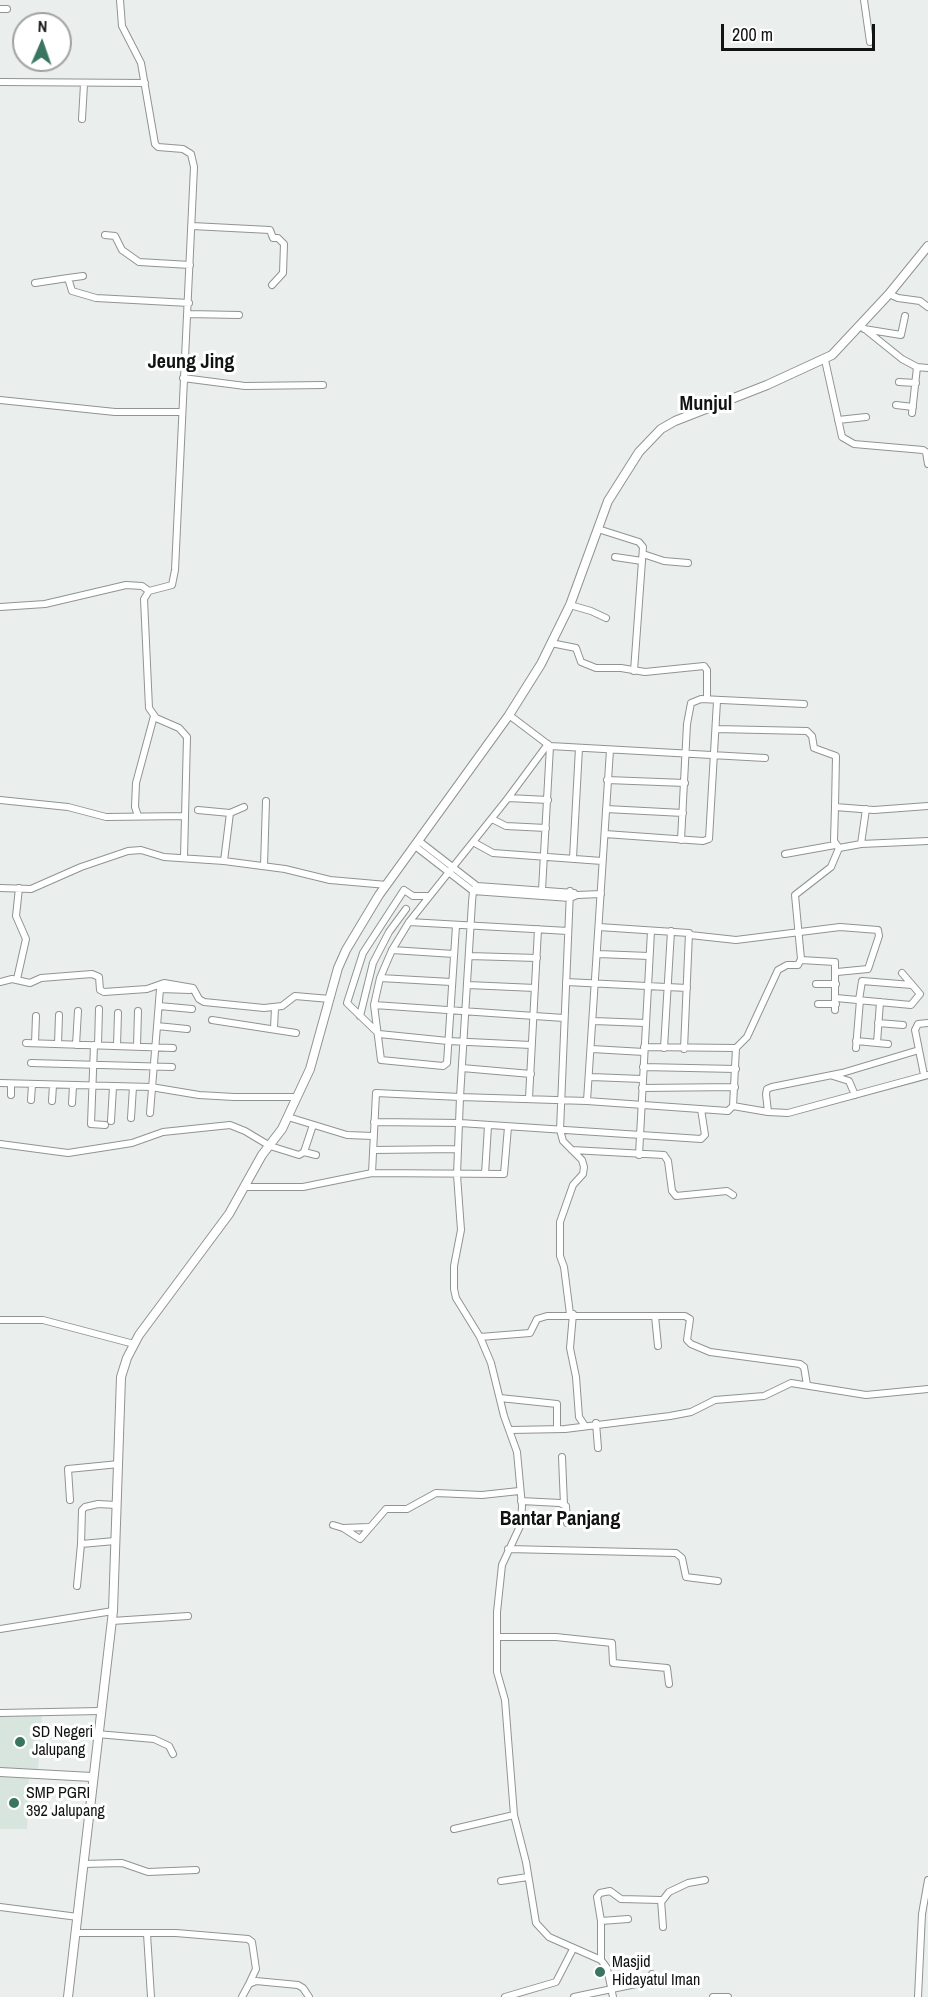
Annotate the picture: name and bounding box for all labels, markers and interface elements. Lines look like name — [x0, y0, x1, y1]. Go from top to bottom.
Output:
north arrow — [12, 12, 72, 72]
scale bar — [724, 12, 878, 50]
text: N — [37, 15, 48, 37]
text: 200 m — [732, 22, 773, 47]
district label: Jeung Jing — [148, 351, 234, 375]
district label: Munjul — [680, 393, 732, 417]
district label: Bantar Panjang — [500, 1508, 620, 1532]
place label: SD Negeri Jalupang — [32, 1723, 93, 1761]
marker: SD Negeri Jalupang — [13, 1735, 27, 1749]
place label: SMP PGRI 392 Jalupang — [26, 1784, 105, 1822]
marker: SMP PGRI 392 Jalupang — [7, 1796, 21, 1810]
place label: Masjid Hidayatul Iman — [612, 1953, 700, 1991]
marker: Masjid Hidayatul Iman — [593, 1965, 607, 1979]

